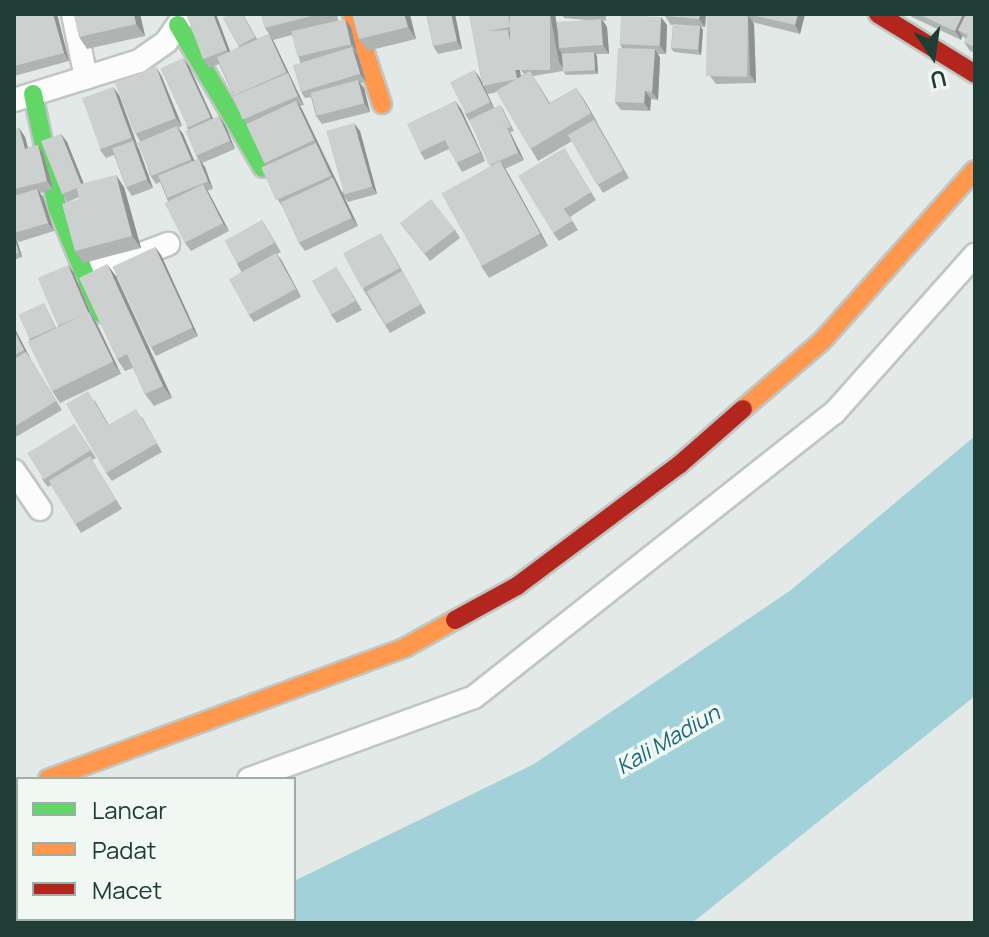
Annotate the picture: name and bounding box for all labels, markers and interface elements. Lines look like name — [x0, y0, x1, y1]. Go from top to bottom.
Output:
north arrow — [893, 16, 973, 96]
text: U — [927, 63, 949, 96]
water label: Kali Madiun — [612, 700, 724, 780]
legend — [16, 777, 296, 921]
text: Lancar — [92, 793, 167, 826]
text: Padat — [92, 833, 156, 866]
text: Macet — [92, 873, 162, 906]

